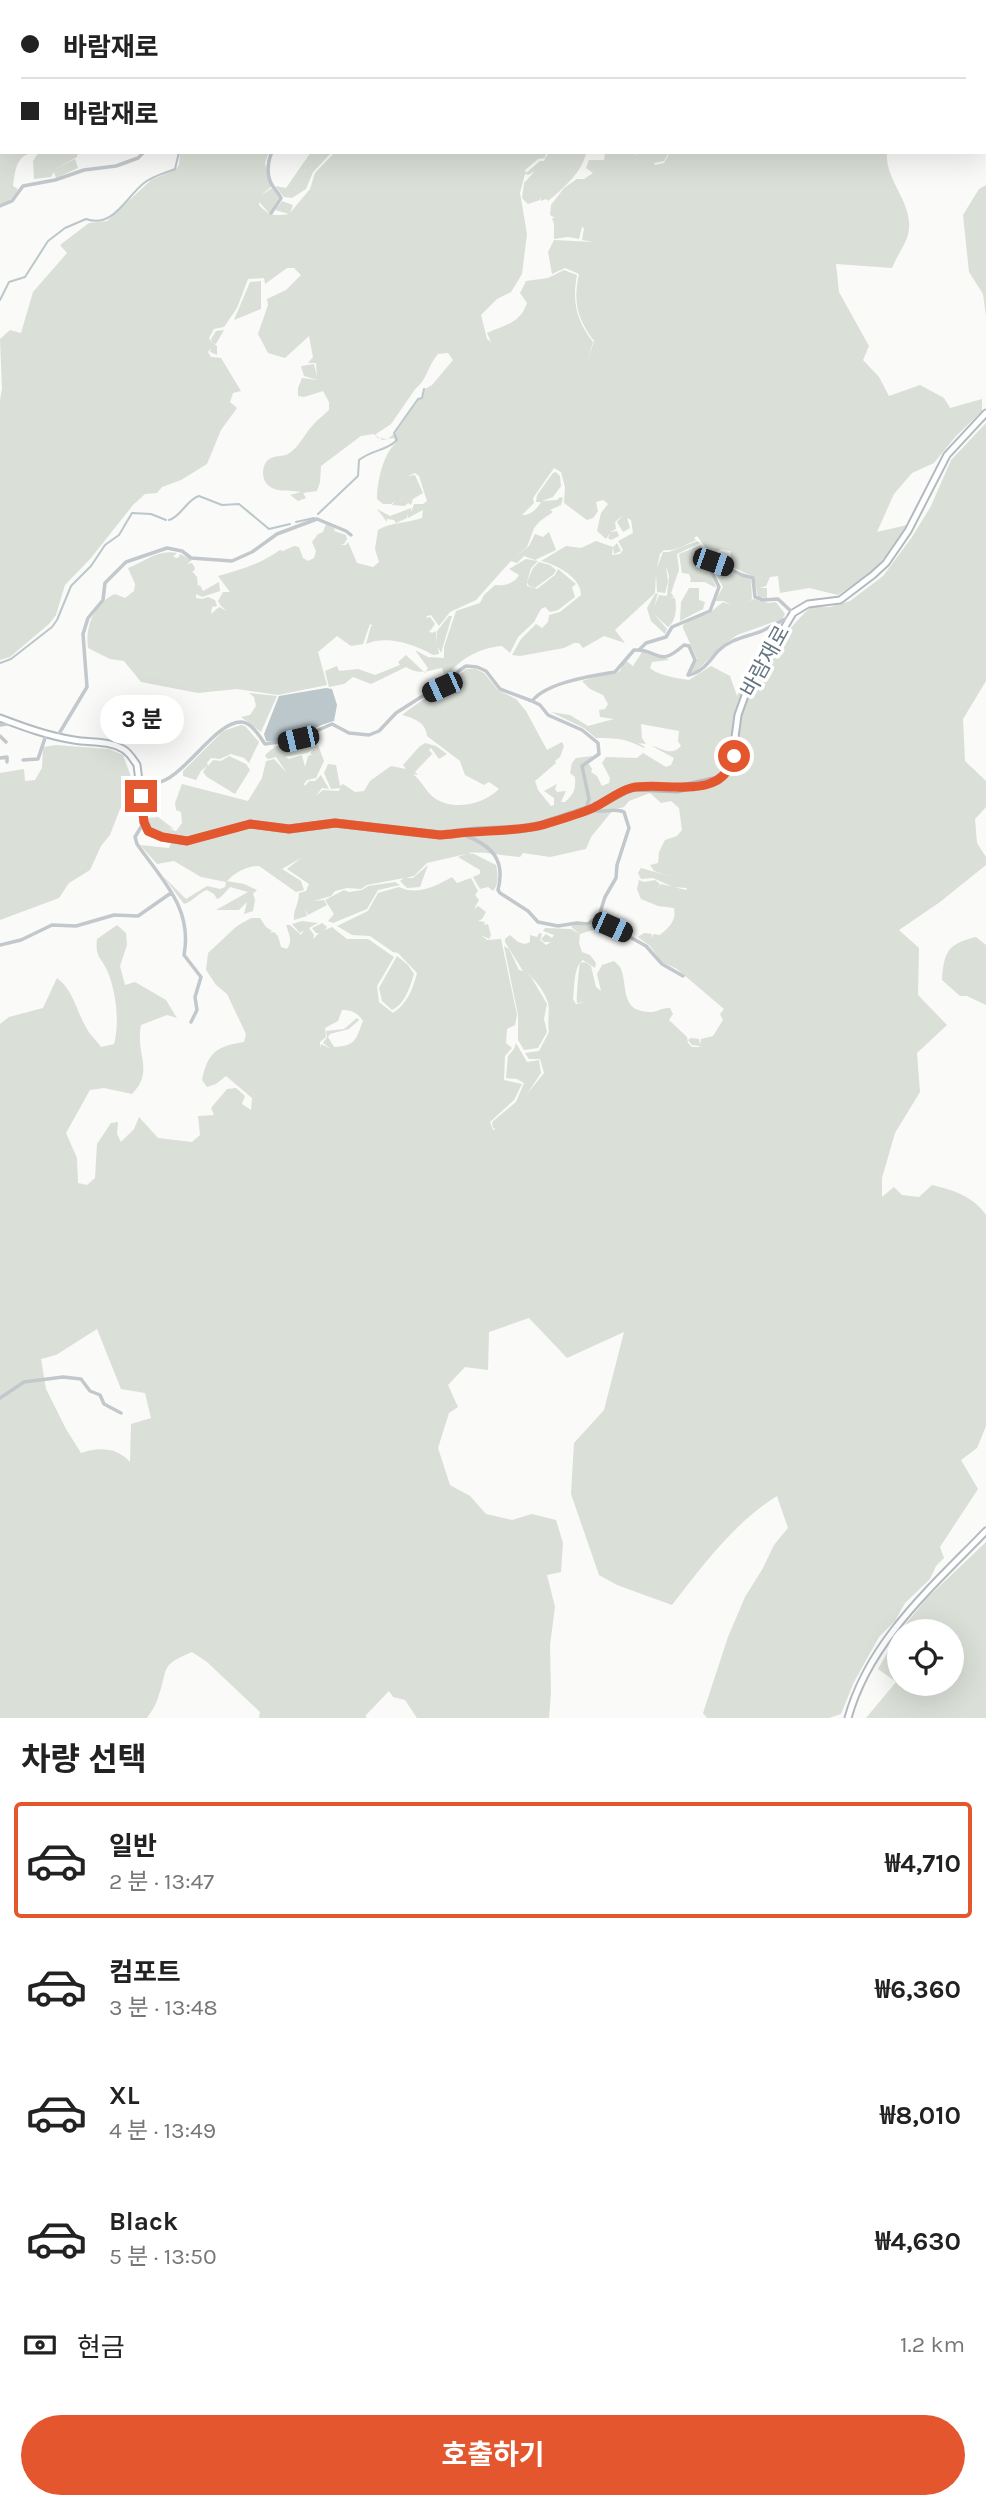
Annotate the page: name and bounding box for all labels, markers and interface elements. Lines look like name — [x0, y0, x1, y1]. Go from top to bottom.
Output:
text: 바람재로 — [63, 32, 159, 63]
text: 바람재로 — [63, 99, 159, 130]
car — [690, 545, 737, 579]
street label: 바람재로 — [736, 621, 794, 701]
car — [419, 669, 466, 705]
callout: 3 분 — [99, 694, 183, 744]
text: 3 분 — [121, 706, 163, 733]
car — [276, 724, 321, 754]
route start — [718, 740, 750, 772]
route end — [125, 780, 157, 812]
car — [589, 909, 636, 945]
map controls — [887, 1619, 964, 1696]
button: locate — [887, 1619, 964, 1696]
text: 차량 선택 — [21, 1741, 147, 1778]
icon: car — [25, 1829, 88, 1892]
text: 일반 — [109, 1831, 157, 1862]
text: ₩4,710 — [885, 1848, 961, 1879]
text: 2 분 · 13:47 — [109, 1868, 214, 1895]
icon: car — [25, 1955, 88, 2018]
text: 컴포트 — [109, 1957, 181, 1988]
text: ₩6,360 — [875, 1974, 961, 2005]
text: 3 분 · 13:48 — [109, 1994, 218, 2021]
text: XL — [109, 2080, 140, 2111]
icon: car — [25, 2081, 88, 2144]
text: ₩8,010 — [880, 2100, 961, 2131]
text: 4 분 · 13:49 — [109, 2117, 216, 2144]
text: Black — [109, 2206, 178, 2237]
icon: car — [25, 2207, 88, 2270]
text: ₩4,630 — [875, 2226, 961, 2257]
text: 5 분 · 13:50 — [109, 2243, 217, 2270]
icon: cash — [21, 2326, 59, 2364]
text: 1.2 km — [900, 2331, 965, 2358]
text: 현금 — [77, 2332, 125, 2363]
button: 호출하기 — [21, 2415, 965, 2495]

